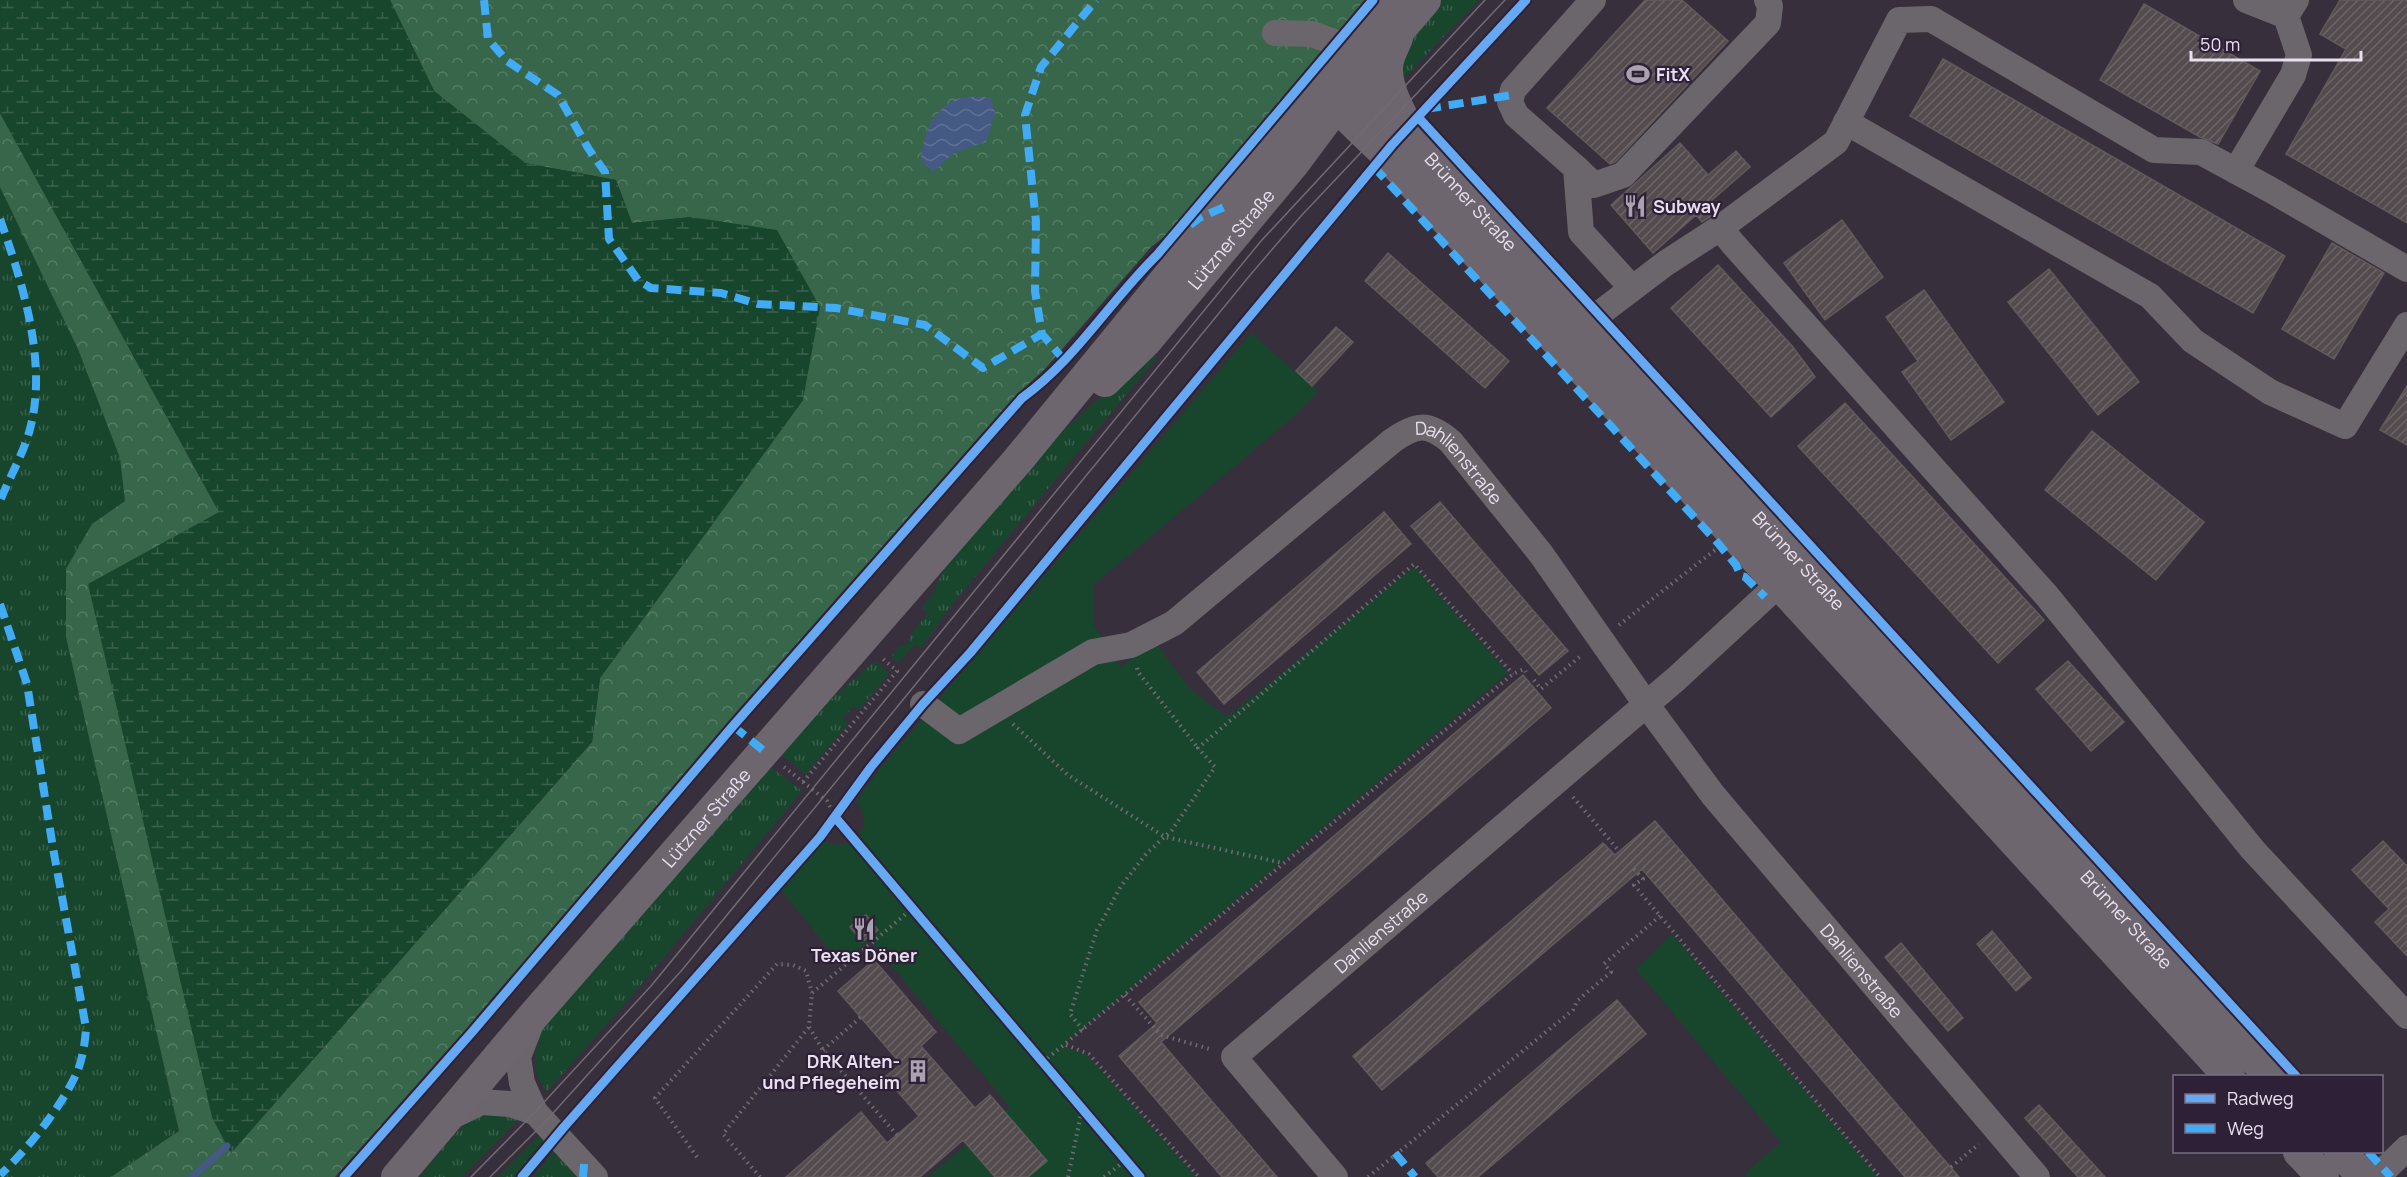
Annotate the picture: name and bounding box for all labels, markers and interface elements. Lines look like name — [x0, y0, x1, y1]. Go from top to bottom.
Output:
scale bar — [2191, 24, 2360, 62]
text: 50 m — [2200, 32, 2240, 56]
sports icon: FitX — [1625, 61, 1651, 87]
place label: FitX — [1656, 62, 1690, 86]
street label: Brünner Straße — [1420, 147, 1523, 256]
street label: Lützner Straße — [1182, 184, 1280, 294]
restaurant icon: Subway — [1622, 193, 1648, 219]
place label: Subway — [1653, 194, 1721, 218]
street label: Dahlienstraße — [1415, 415, 1508, 509]
street label: Brünner Straße — [1748, 506, 1850, 615]
street label: Lützner Straße — [656, 763, 756, 872]
street label: Brünner Straße — [2075, 865, 2178, 974]
street label: Dahlienstraße — [1329, 885, 1433, 978]
restaurant icon: Texas Döner — [851, 916, 877, 942]
street label: Dahlienstraße — [1815, 919, 1909, 1023]
place label: Texas Döner — [811, 943, 917, 967]
place label: DRK Alten- und Pflegeheim — [762, 1049, 900, 1094]
building icon: DRK Alten- und Pflegeheim — [905, 1058, 931, 1084]
legend — [2173, 1075, 2383, 1153]
text: Radweg — [2227, 1086, 2294, 1110]
text: Weg — [2227, 1116, 2264, 1140]

